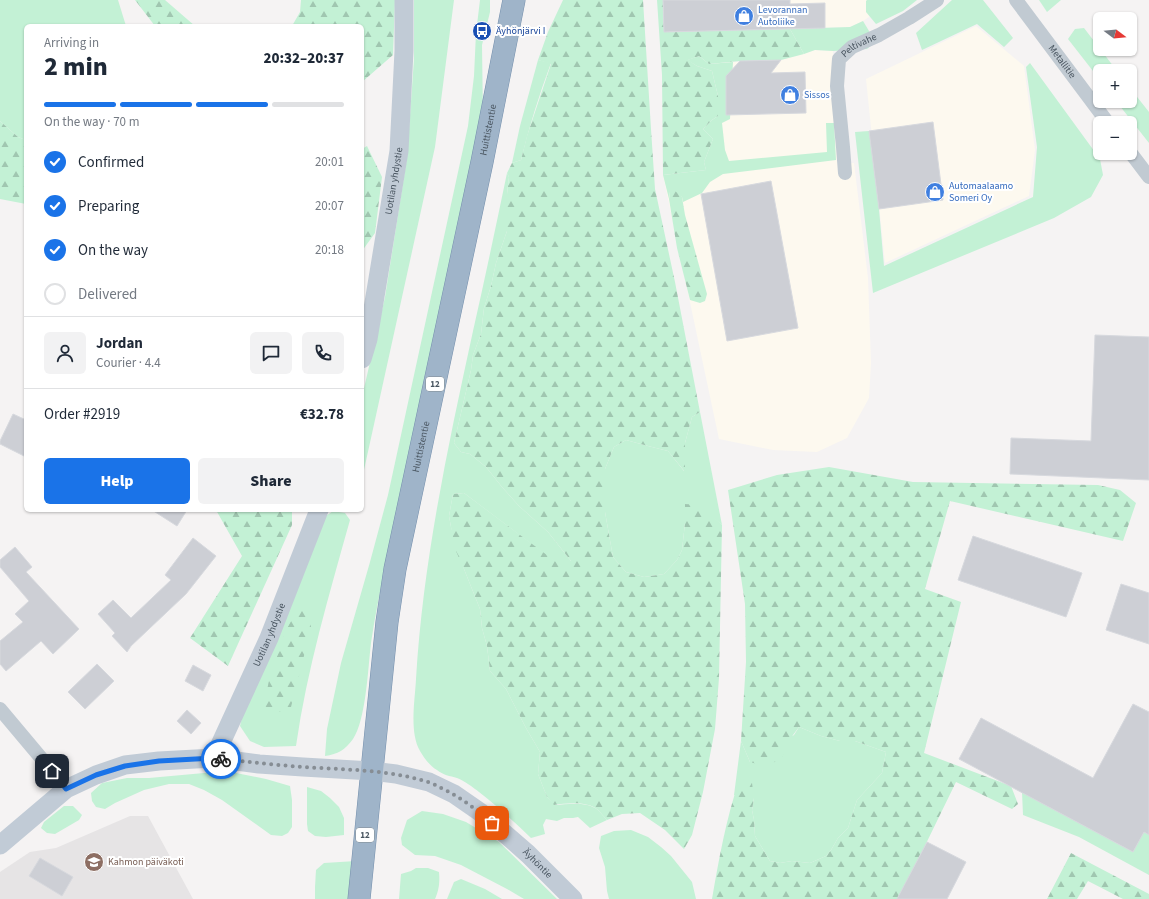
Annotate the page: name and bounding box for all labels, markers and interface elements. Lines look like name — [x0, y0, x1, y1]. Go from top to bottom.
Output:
place label: Levorannan Autoliike — [758, 3, 808, 29]
shop icon: Levorannan Autoliike — [733, 5, 755, 27]
north arrow — [1093, 12, 1137, 56]
map controls — [1093, 12, 1137, 160]
bus stop icon: Äyhönjärvi I — [471, 20, 493, 42]
place label: Äyhönjärvi I — [496, 24, 545, 38]
street label: Peltivahe — [838, 30, 879, 61]
text: Arriving in — [44, 34, 99, 52]
street label: Metallitie — [1045, 42, 1079, 81]
text: 2 min — [44, 48, 108, 85]
text: 20:32–20:37 — [263, 48, 344, 69]
button: + — [1093, 64, 1137, 108]
shop icon: Sissos — [779, 84, 801, 106]
place label: Sissos — [804, 88, 830, 102]
street label: Huittistentie — [476, 103, 500, 157]
text: On the way · 70 m — [44, 113, 139, 131]
button: − — [1093, 116, 1137, 160]
street label: Uotilan yhdystie — [382, 147, 406, 216]
icon: check — [44, 151, 66, 173]
text: Confirmed — [78, 152, 144, 173]
text: 20:01 — [315, 153, 344, 171]
place label: Automaalaamo Someri Oy — [949, 179, 1013, 205]
shop icon: Automaalaamo Someri Oy — [924, 181, 946, 203]
icon: check — [44, 195, 66, 217]
text: Preparing — [78, 196, 139, 217]
text: 20:07 — [315, 197, 344, 215]
icon: check — [44, 239, 66, 261]
text: On the way — [78, 240, 148, 261]
text: 20:18 — [315, 241, 344, 259]
text: Delivered — [78, 284, 137, 305]
button: person — [44, 332, 86, 374]
button: chat — [250, 332, 292, 374]
button: phone — [302, 332, 344, 374]
text: Jordan — [96, 333, 143, 354]
text: Courier · 4.4 — [96, 354, 161, 372]
road number: 12 — [426, 377, 444, 391]
text: Order #2919 — [44, 404, 120, 425]
text: €32.78 — [300, 404, 344, 425]
street label: Huittistentie — [409, 420, 433, 474]
button: Help — [44, 458, 190, 504]
button: Share — [198, 458, 344, 504]
street label: Uotilan yhdystie — [250, 601, 289, 669]
courier — [201, 739, 241, 779]
icon: bike — [210, 748, 232, 770]
pin — [35, 754, 69, 788]
icon: home — [41, 760, 63, 782]
pin — [475, 806, 509, 840]
icon: bag — [481, 812, 503, 834]
road number: 12 — [356, 828, 374, 842]
street label: Äyhöntie — [520, 845, 556, 882]
school or university icon: Kahmon päiväkoti — [83, 851, 105, 873]
place label: Kahmon päiväkoti — [108, 855, 184, 869]

